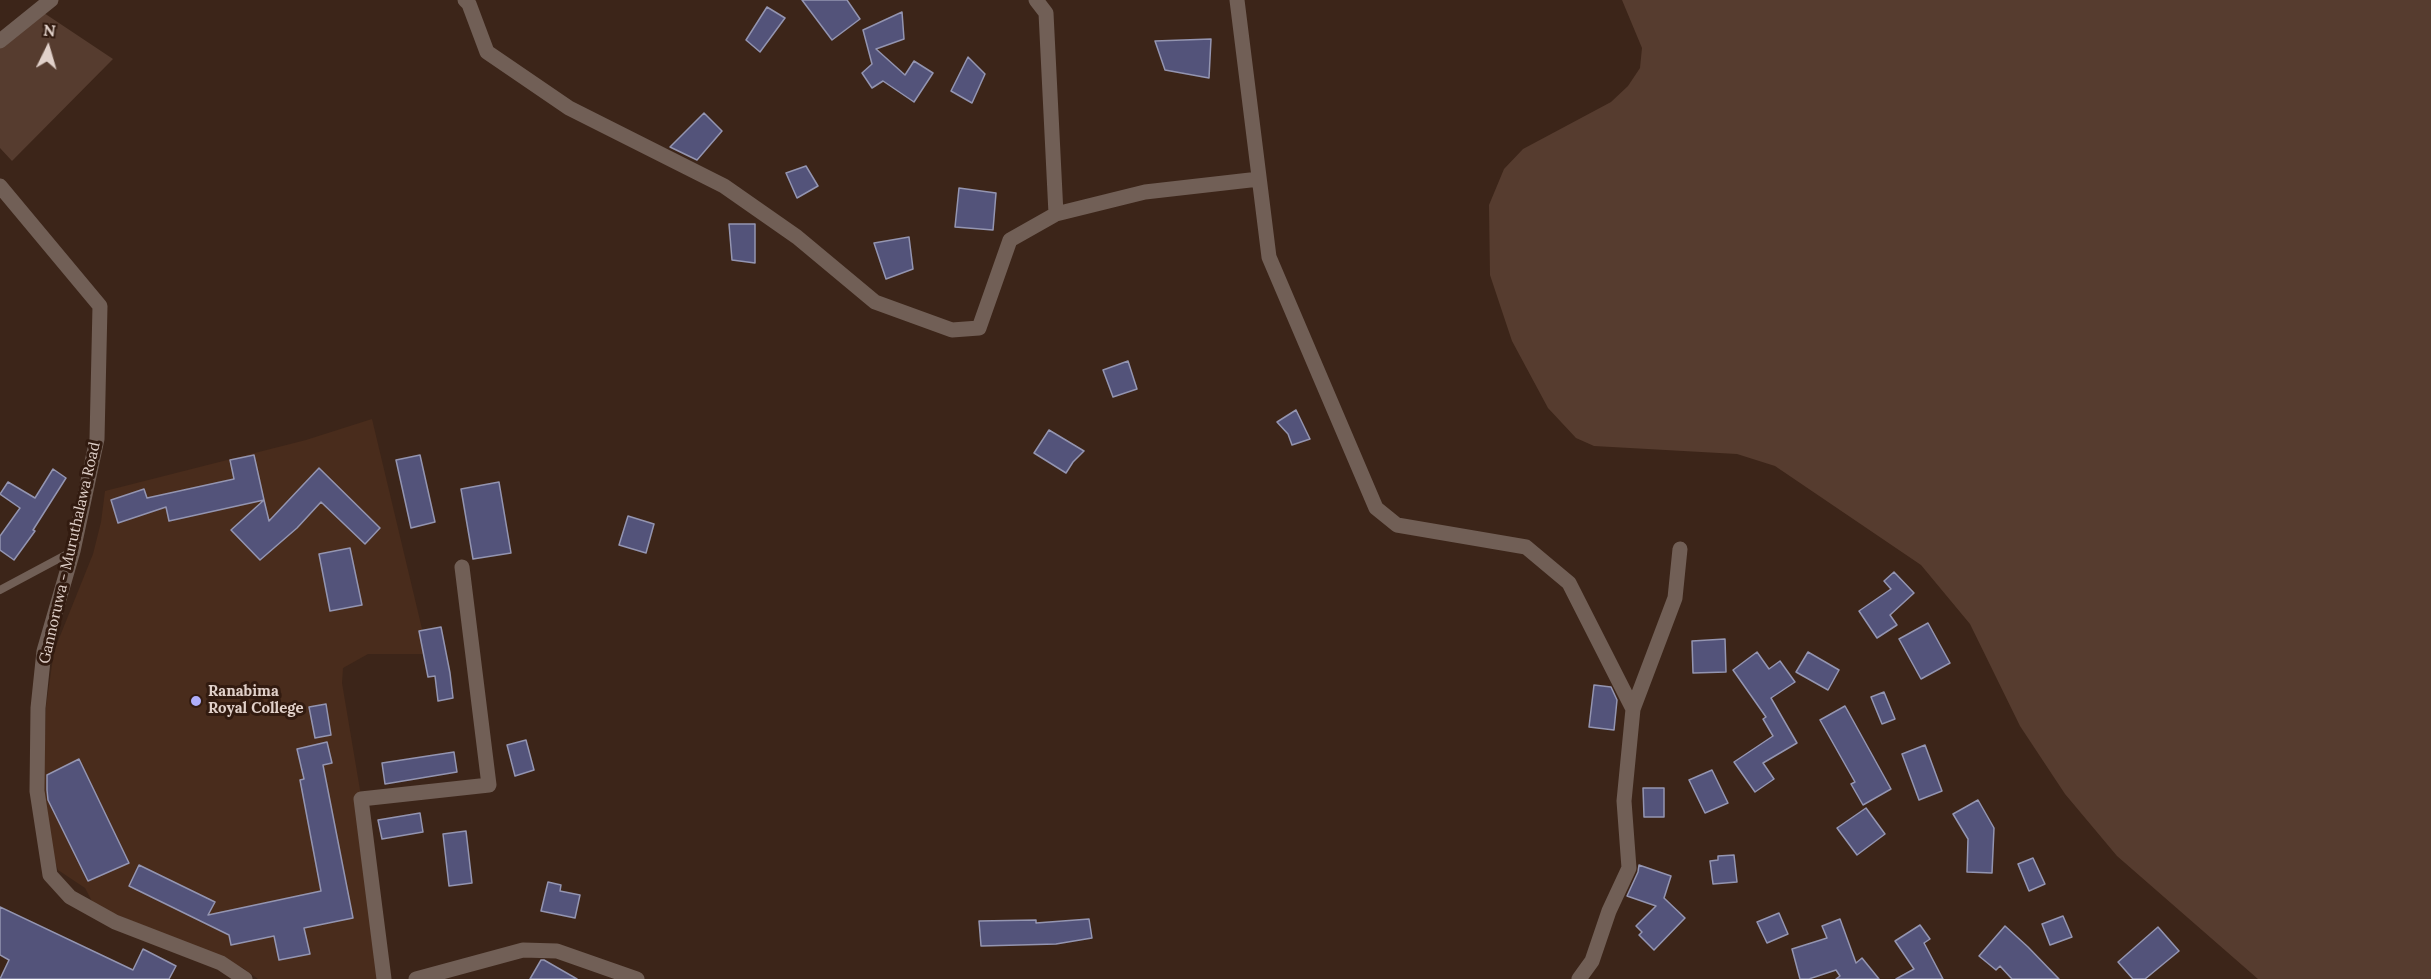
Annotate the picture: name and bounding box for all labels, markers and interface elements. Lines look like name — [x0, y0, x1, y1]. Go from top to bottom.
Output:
north arrow — [18, 18, 78, 78]
text: N — [43, 20, 57, 41]
street label: Gannoruwa - Muruthalawa Road — [36, 440, 104, 666]
place label: Ranabima Royal College — [208, 683, 304, 718]
marker: Ranabima Royal College — [189, 694, 203, 708]

